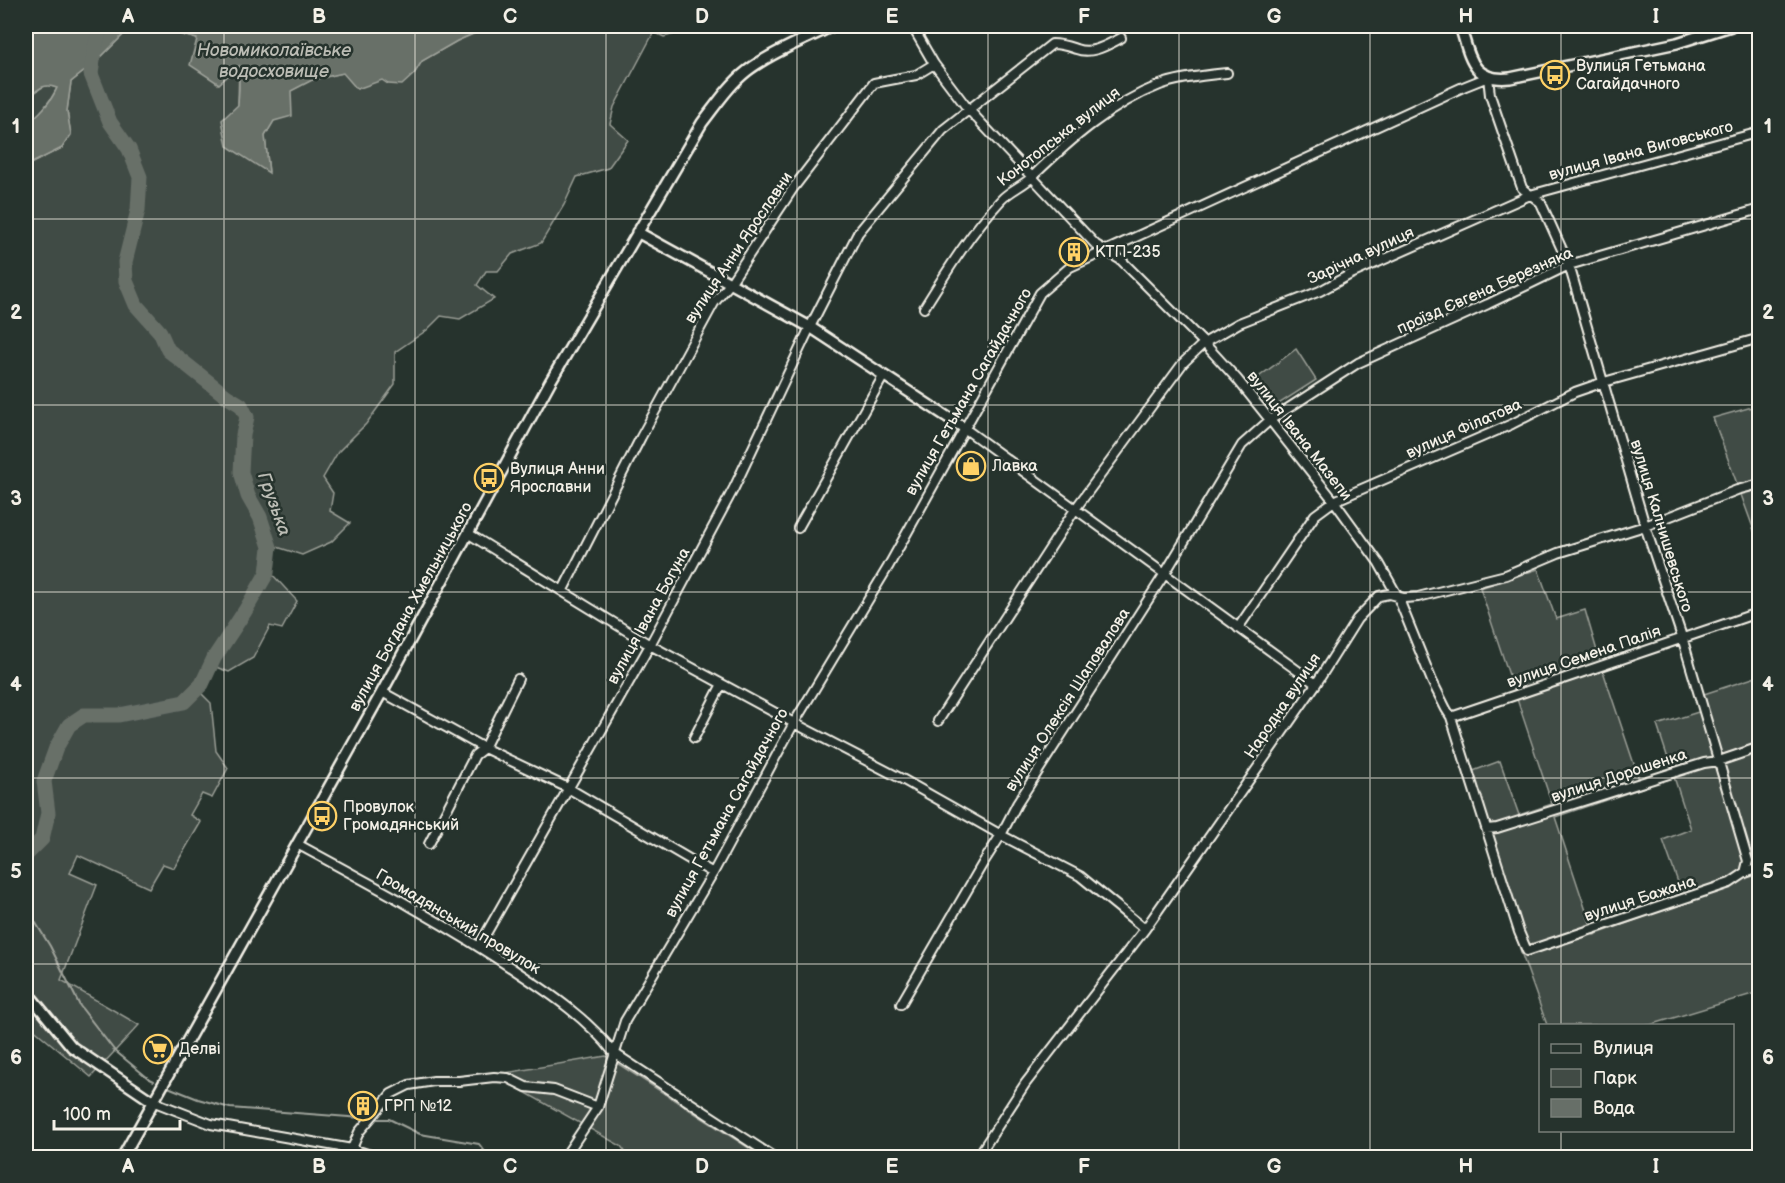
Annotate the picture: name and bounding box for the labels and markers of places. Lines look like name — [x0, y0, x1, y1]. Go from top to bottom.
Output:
place label: Вулиця Гетьмана Сагайдачного — [1576, 57, 1706, 94]
bus stop icon: Вулиця Гетьмана Сагайдачного — [1539, 59, 1571, 91]
building icon: КТП-235 — [1058, 236, 1090, 268]
place label: КТП-235 — [1095, 243, 1161, 262]
shop icon: Лавка — [955, 450, 987, 482]
place label: Лавка — [991, 457, 1038, 476]
place label: Вулиця Анни Ярославни — [510, 460, 605, 497]
bus stop icon: Вулиця Анни Ярославни — [473, 462, 505, 494]
place label: Провулок Громадянський — [343, 798, 459, 835]
bus stop icon: Провулок Громадянський — [306, 800, 338, 832]
supermarket icon: Делві — [142, 1033, 174, 1065]
place label: Делві — [179, 1040, 221, 1059]
building icon: ГРП №12 — [347, 1090, 379, 1122]
place label: ГРП №12 — [384, 1097, 453, 1116]

